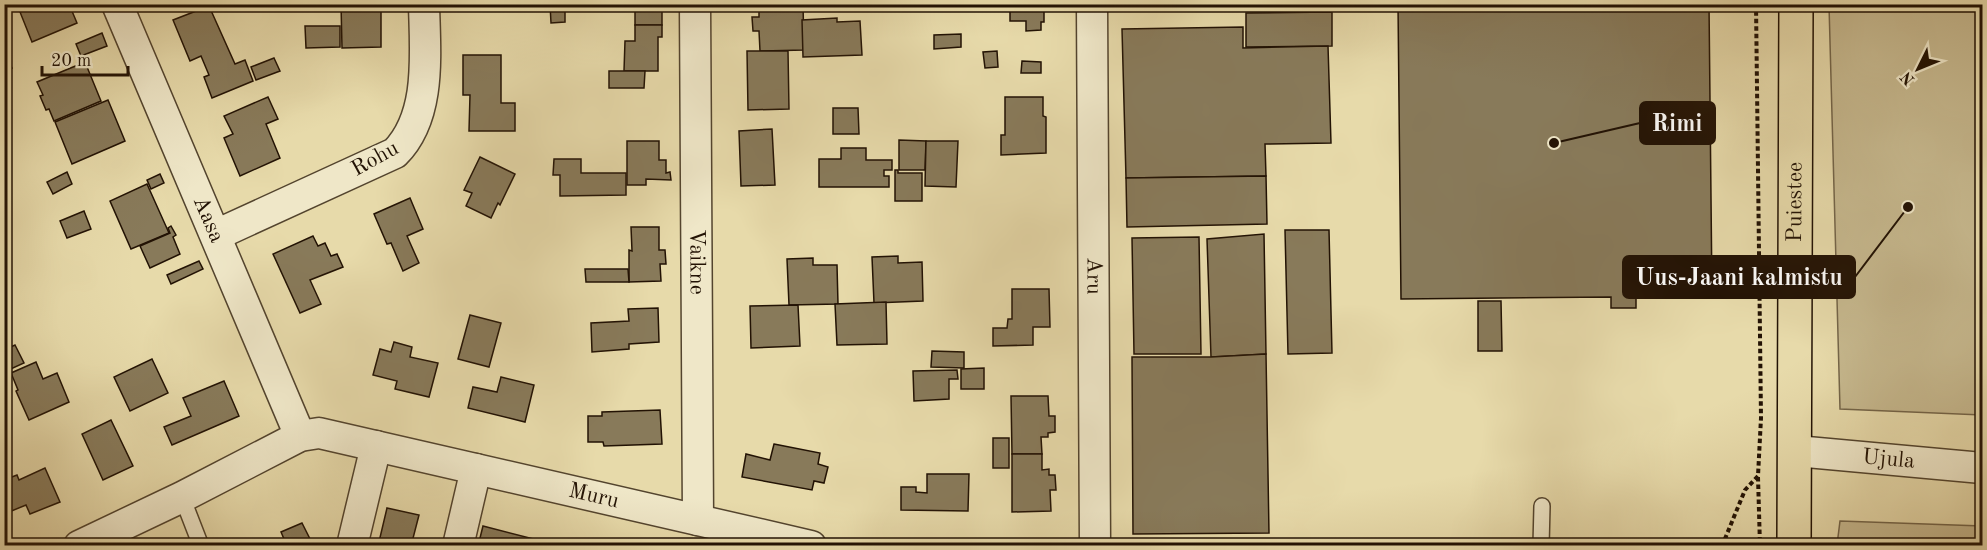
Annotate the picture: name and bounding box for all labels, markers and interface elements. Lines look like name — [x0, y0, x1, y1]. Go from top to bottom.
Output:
scale bar — [42, 39, 128, 77]
north arrow — [1888, 39, 1948, 99]
text: 20 m — [51, 52, 91, 70]
text: N — [1898, 67, 1919, 88]
callout: Rimi — [1640, 102, 1715, 144]
text: Rimi — [1652, 113, 1702, 137]
street label: Rohu — [348, 137, 403, 181]
street label: Puiestee — [1784, 162, 1806, 242]
street label: Aasa — [189, 193, 228, 246]
street label: Vaikne — [685, 229, 708, 295]
callout: Uus-Jaani kalmistu — [1623, 256, 1855, 298]
street label: Aru — [1082, 257, 1105, 295]
text: Uus-Jaani kalmistu — [1635, 267, 1843, 291]
street label: Ujula — [1861, 446, 1916, 473]
street label: Muru — [566, 480, 621, 513]

